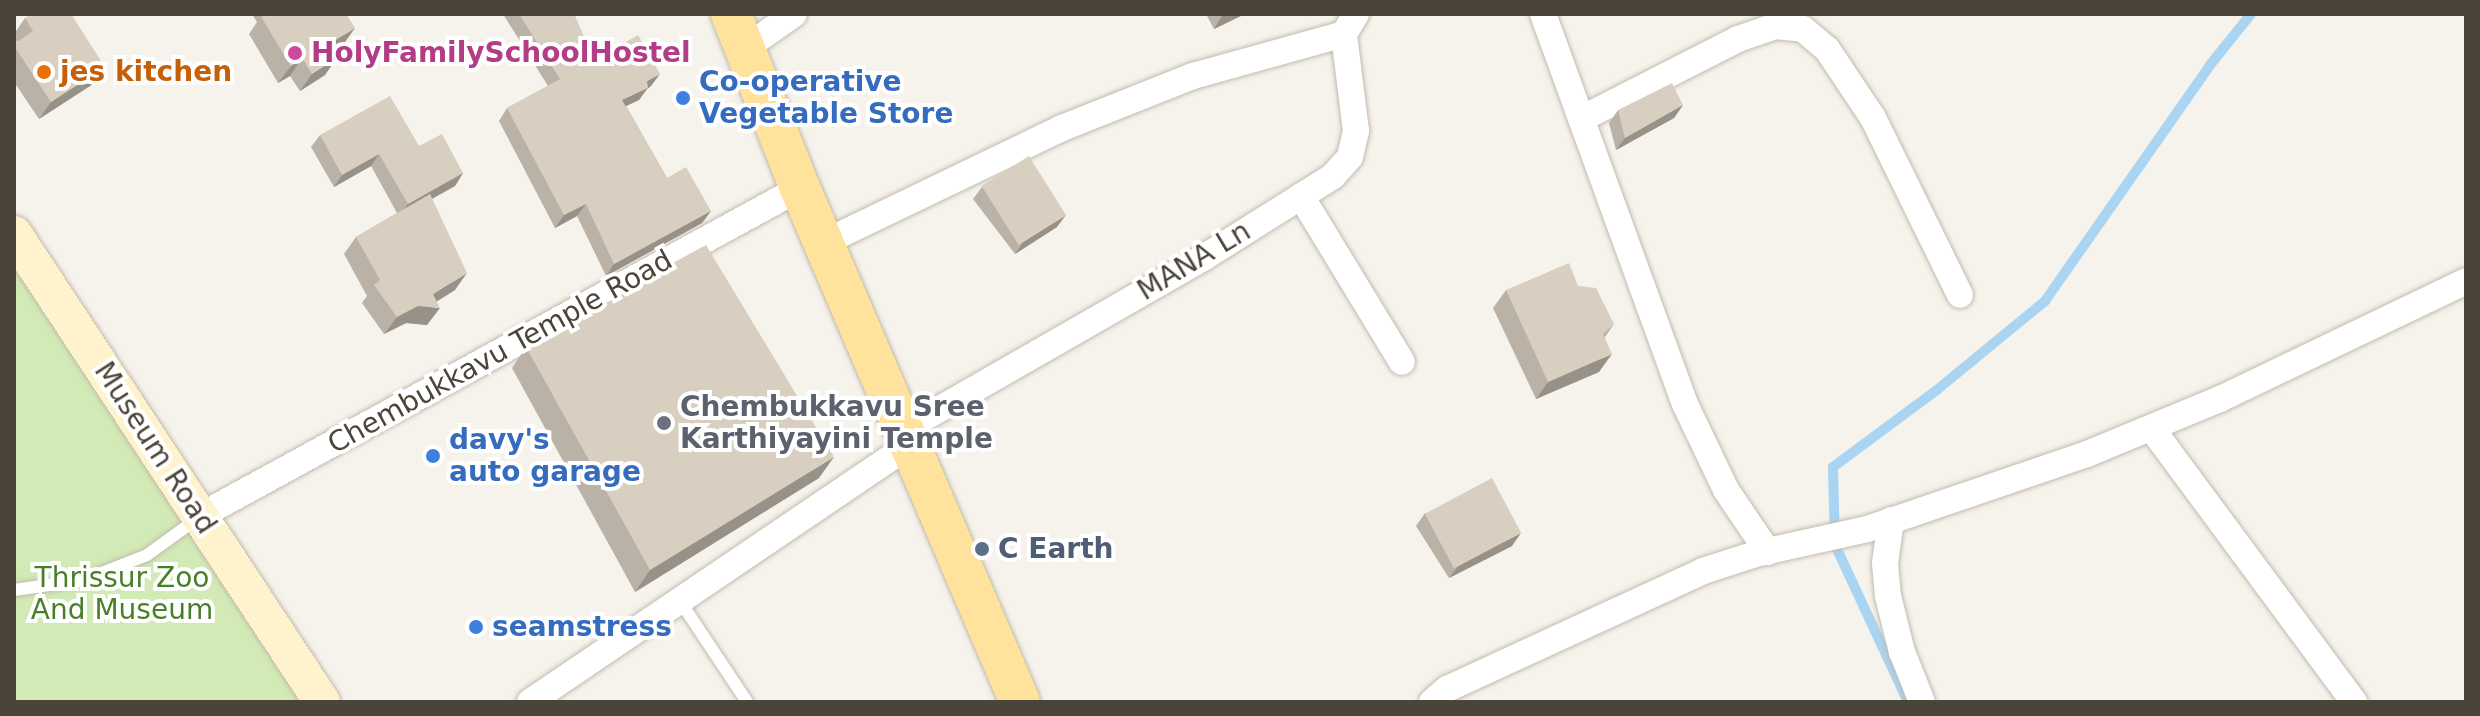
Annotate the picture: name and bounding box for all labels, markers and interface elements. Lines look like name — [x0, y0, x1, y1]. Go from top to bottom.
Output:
place label: HolyFamilySchoolHostel — [311, 36, 691, 70]
marker: HolyFamilySchoolHostel — [286, 44, 304, 62]
place label: jes kitchen — [60, 55, 232, 89]
marker: jes kitchen — [35, 63, 53, 81]
place label: Co-operative Vegetable Store — [699, 65, 953, 131]
marker: Co-operative Vegetable Store — [674, 89, 692, 107]
street label: MANA Ln — [1131, 214, 1257, 308]
street label: Chembukkavu Temple Road — [322, 243, 678, 461]
street label: Museum Road — [87, 356, 223, 540]
place label: Chembukkavu Sree Karthiyayini Temple — [680, 390, 993, 456]
marker: Chembukkavu Sree Karthiyayini Temple — [655, 414, 673, 432]
place label: davy's auto garage — [449, 423, 641, 489]
marker: davy's auto garage — [424, 447, 442, 465]
place label: C Earth — [998, 532, 1113, 566]
marker: C Earth — [973, 540, 991, 558]
park label: Thrissur Zoo And Museum — [31, 561, 213, 627]
place label: seamstress — [492, 610, 672, 644]
marker: seamstress — [467, 618, 485, 636]

